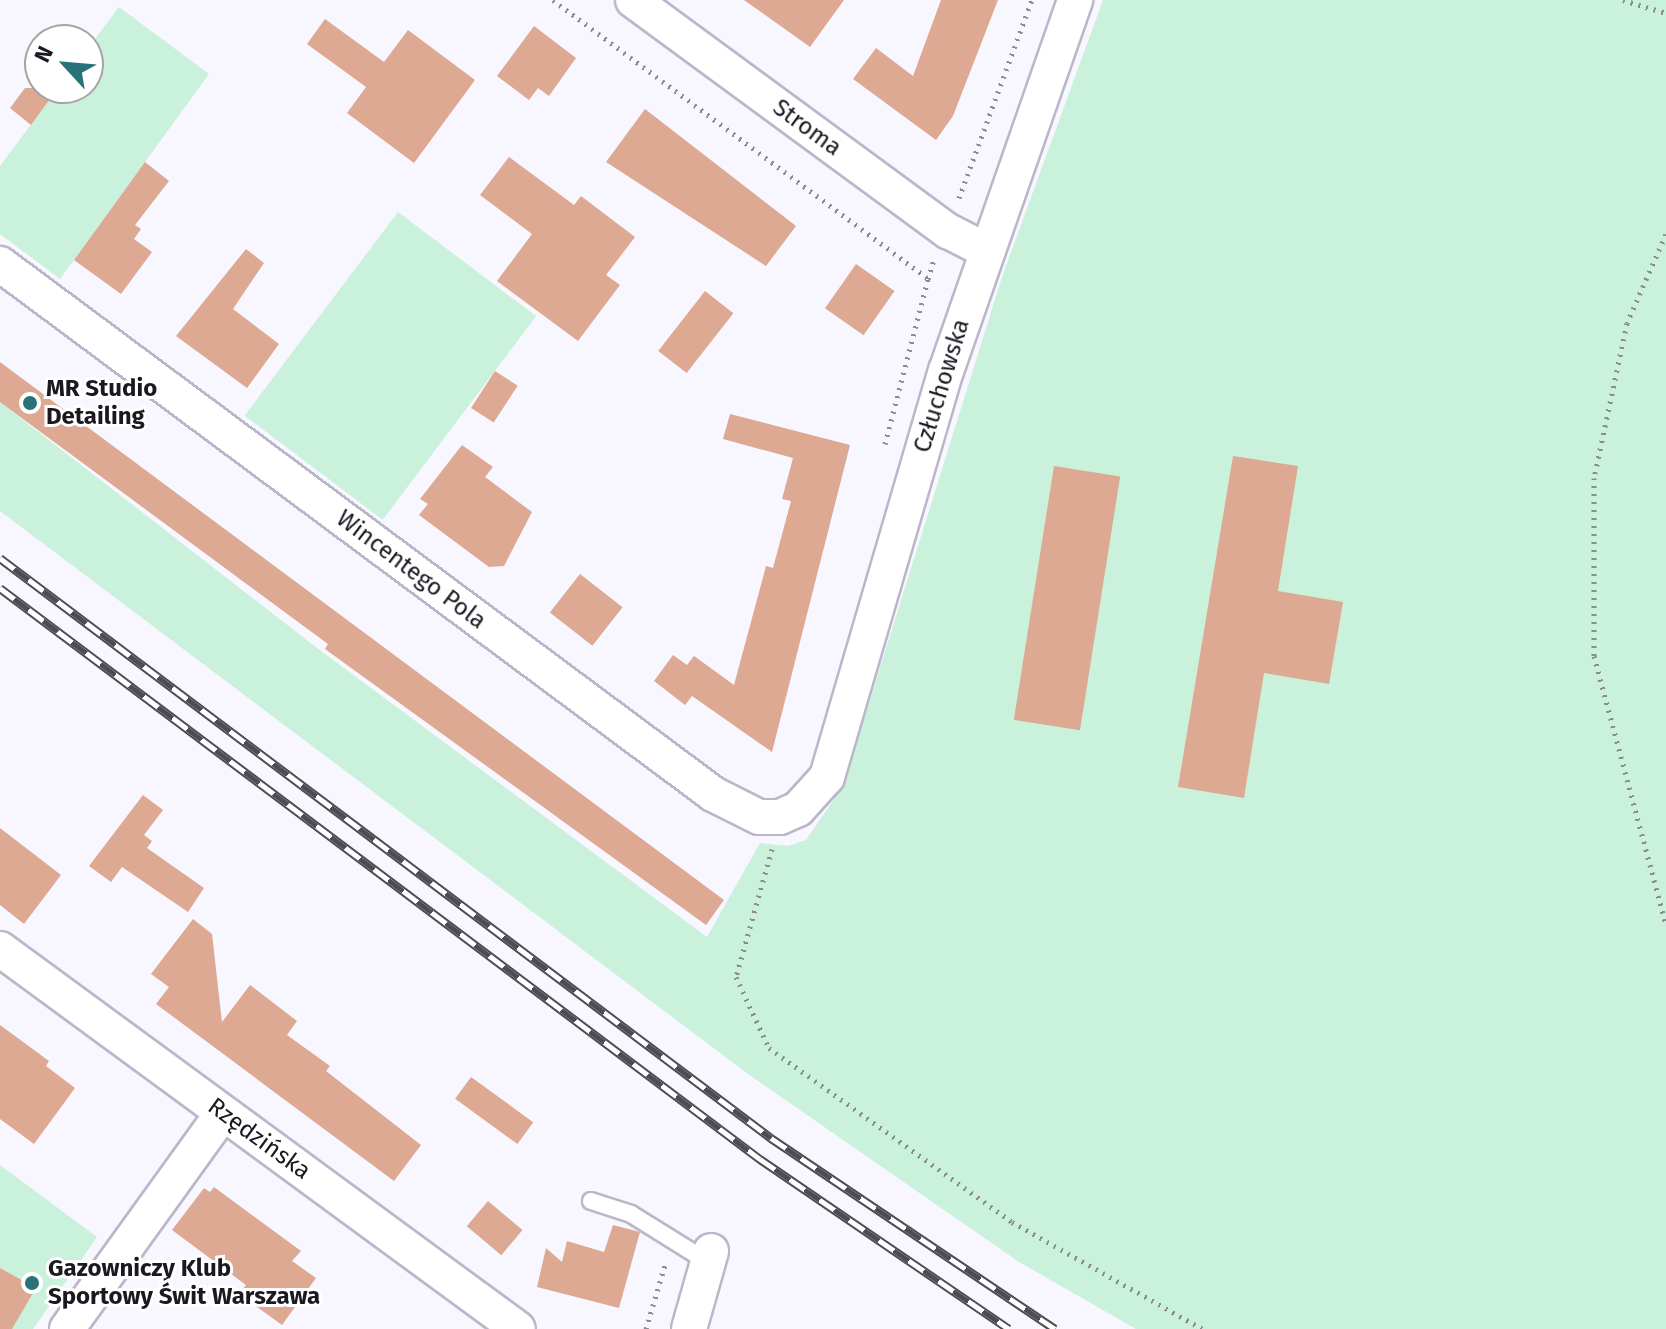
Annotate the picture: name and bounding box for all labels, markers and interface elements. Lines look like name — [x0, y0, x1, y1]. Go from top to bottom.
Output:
north arrow — [24, 24, 104, 104]
text: N — [28, 42, 59, 67]
street label: Stroma — [767, 93, 847, 163]
street label: Człuchowska — [908, 316, 976, 456]
place label: MR Studio Detailing — [46, 375, 157, 431]
marker: MR Studio Detailing — [21, 394, 39, 412]
street label: Wincentego Pola — [331, 504, 491, 636]
street label: Rzędzińska — [202, 1092, 316, 1186]
place label: Gazowniczy Klub Sportowy Świt Warszawa — [48, 1255, 320, 1311]
marker: Gazowniczy Klub Sportowy Świt Warszawa — [23, 1274, 41, 1292]

